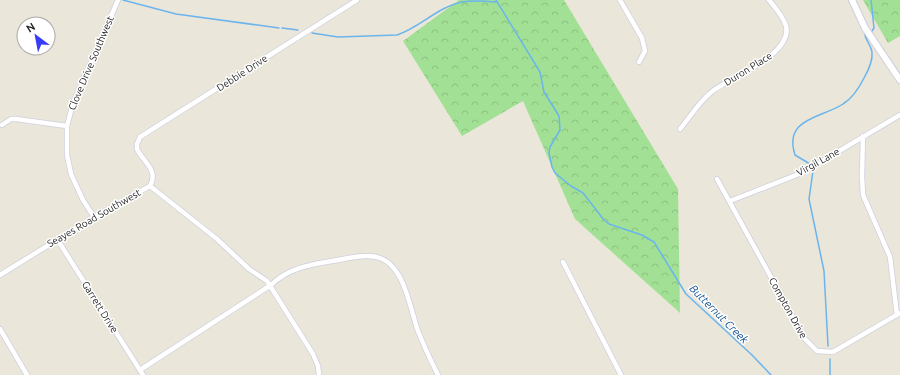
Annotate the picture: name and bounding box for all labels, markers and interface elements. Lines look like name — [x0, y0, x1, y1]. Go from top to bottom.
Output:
street label: Clove Drive Southwest — [66, 14, 116, 112]
north arrow — [16, 16, 56, 56]
text: N — [24, 20, 37, 35]
street label: Duron Place — [722, 50, 774, 88]
street label: Debbie Drive — [215, 53, 269, 93]
street label: Virgil Lane — [795, 146, 841, 178]
street label: Seayes Road Southwest — [45, 187, 143, 249]
street label: Compton Drive — [767, 276, 809, 340]
street label: Garrett Drive — [80, 279, 120, 335]
water label: Butternut Creek — [687, 282, 751, 346]

